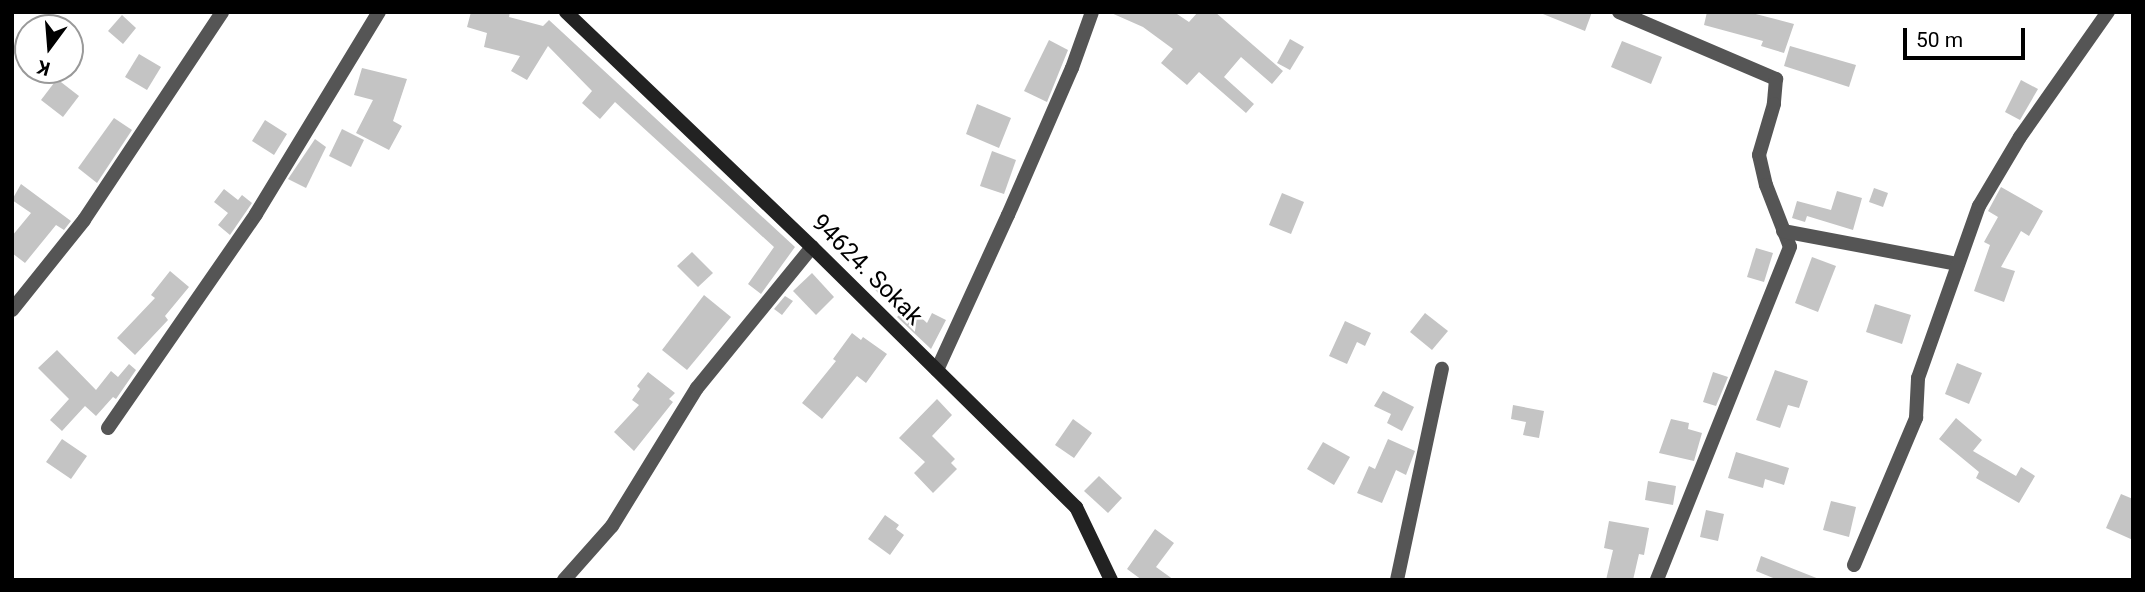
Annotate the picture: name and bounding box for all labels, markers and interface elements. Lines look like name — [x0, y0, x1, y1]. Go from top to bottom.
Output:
north arrow — [14, 14, 84, 84]
scale bar — [1907, 14, 2030, 58]
text: 50 m — [1916, 28, 1963, 52]
text: K — [35, 55, 53, 80]
street label: 94624. Sokak — [806, 209, 928, 331]

